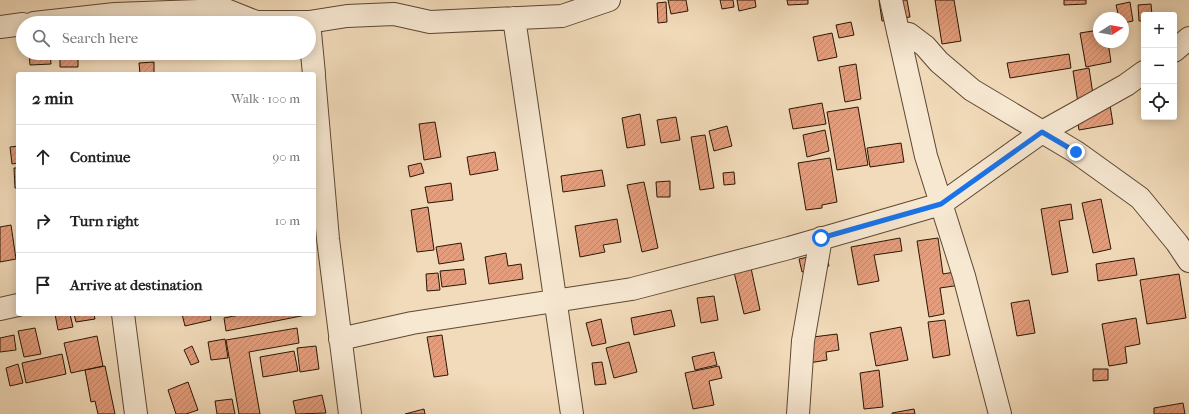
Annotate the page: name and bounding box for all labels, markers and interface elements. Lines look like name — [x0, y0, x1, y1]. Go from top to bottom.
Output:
north arrow — [1093, 12, 1129, 48]
map controls — [1141, 12, 1177, 120]
button: + — [1141, 12, 1177, 48]
search box — [16, 16, 316, 60]
icon: search — [30, 27, 52, 49]
text: Search here — [62, 29, 138, 47]
button: − — [1141, 48, 1177, 84]
button: locate — [1141, 84, 1177, 120]
text: 2 min — [32, 88, 73, 108]
text: Walk · 100 m — [231, 91, 300, 106]
route end — [1067, 143, 1085, 161]
icon: ahead — [32, 146, 54, 168]
text: Continue — [70, 148, 130, 166]
text: 90 m — [272, 149, 300, 164]
icon: right — [32, 210, 54, 232]
text: Turn right — [70, 212, 139, 230]
text: 10 m — [275, 213, 300, 228]
route start — [812, 229, 830, 247]
icon: arrive — [32, 274, 54, 296]
text: Arrive at destination — [70, 276, 202, 294]

